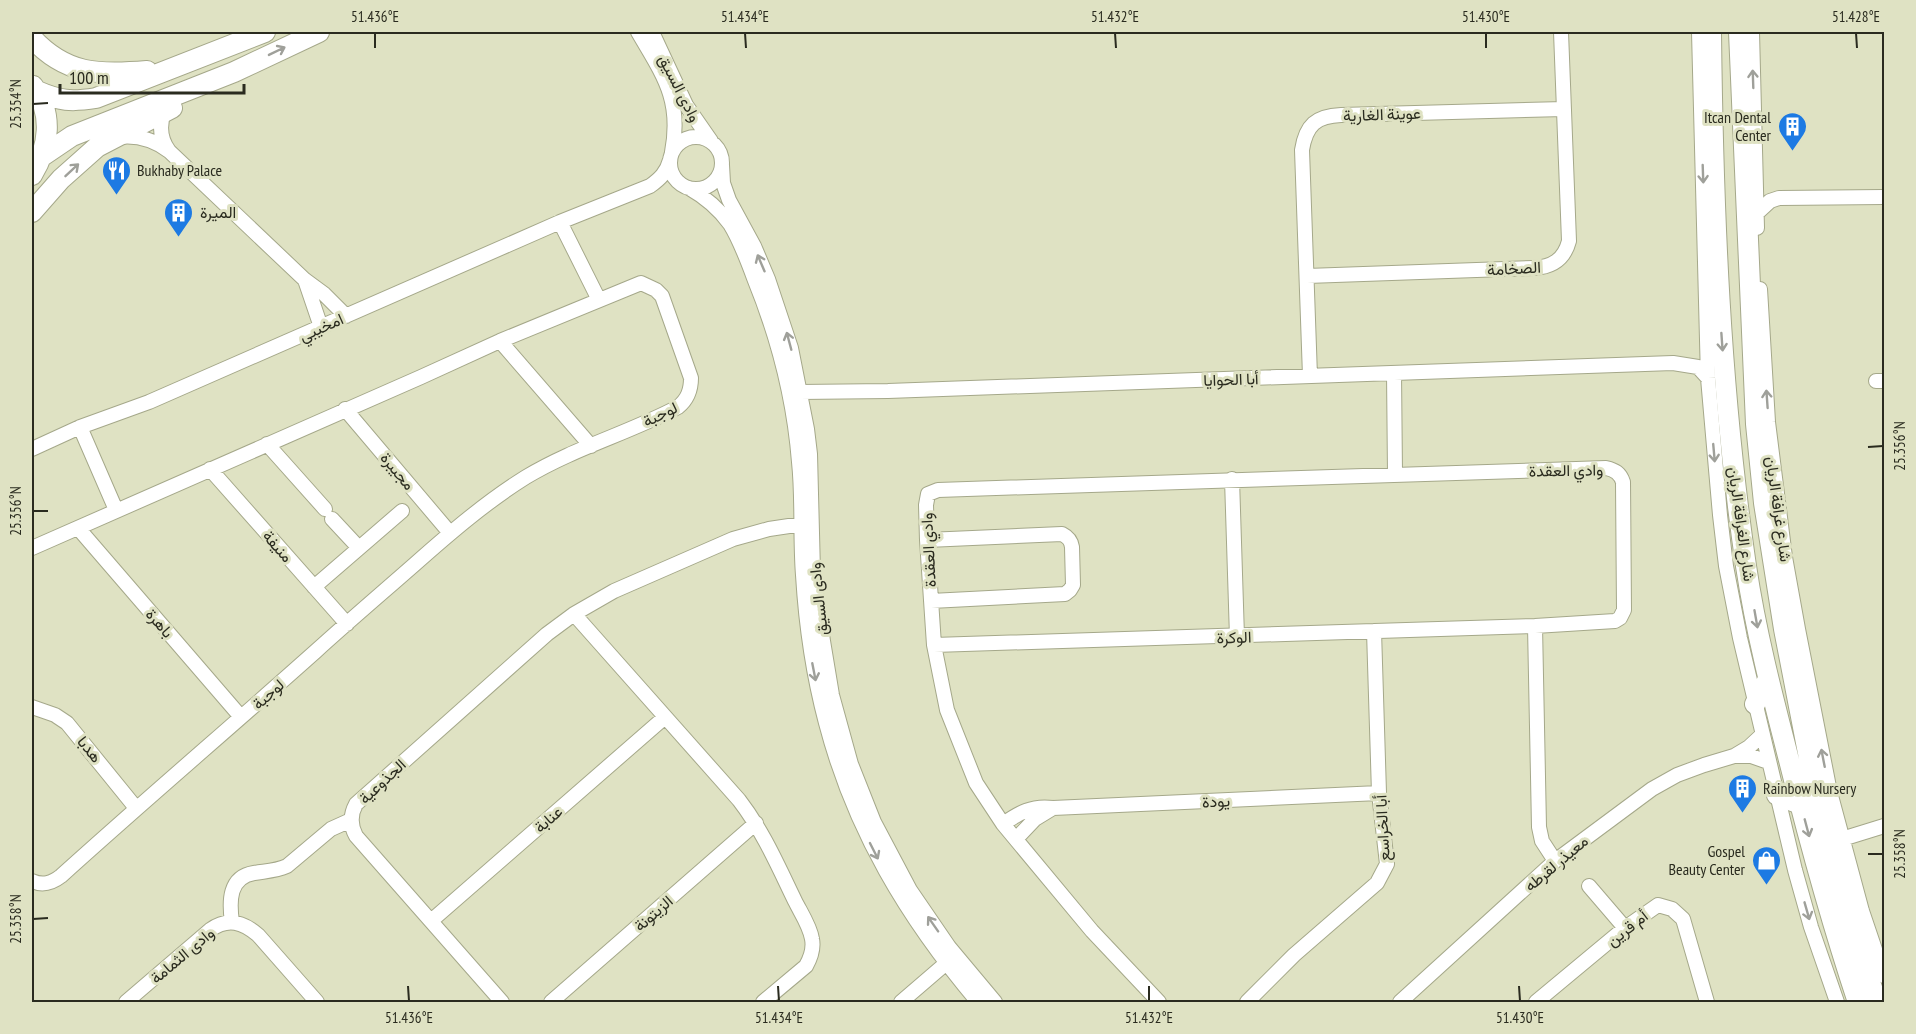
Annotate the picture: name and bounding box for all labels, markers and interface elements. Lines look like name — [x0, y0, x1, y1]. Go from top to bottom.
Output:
text: 51.436°E — [351, 7, 399, 26]
text: 51.434°E — [721, 7, 769, 26]
text: 51.432°E — [1091, 7, 1139, 26]
text: 51.430°E — [1462, 7, 1510, 26]
text: 51.428°E — [1832, 7, 1880, 26]
one-way arrow — [267, 45, 285, 57]
street label: وادى السيق — [654, 51, 706, 126]
scale bar — [60, 57, 244, 95]
text: 100 m — [69, 66, 109, 89]
one-way arrow — [1748, 69, 1759, 89]
text: 25.354°N — [6, 79, 25, 129]
street label: عوينة الغارية — [1343, 103, 1421, 126]
place label: Itcan Dental Center — [1704, 107, 1772, 145]
building icon: Itcan Dental Center — [1776, 110, 1808, 152]
restaurant icon: Bukhaby Palace — [100, 154, 132, 196]
place label: Bukhaby Palace — [137, 160, 222, 180]
one-way arrow — [64, 163, 79, 177]
one-way arrow — [1698, 163, 1709, 183]
building icon: الميرة — [163, 196, 195, 238]
place label: الميرة — [200, 202, 236, 223]
one-way arrow — [755, 254, 766, 272]
street label: الصخامة — [1487, 257, 1541, 279]
street label: امخيبي — [296, 308, 348, 349]
one-way arrow — [782, 331, 794, 350]
one-way arrow — [1717, 331, 1728, 351]
street label: أبا الحوايا — [1203, 368, 1259, 391]
one-way arrow — [1761, 390, 1772, 410]
street label: لوجبة — [639, 397, 681, 432]
text: 25.356°N — [1890, 421, 1909, 471]
one-way arrow — [1709, 442, 1720, 462]
street label: مجيبرة — [376, 448, 420, 495]
street label: شارع غرافة الريان — [1760, 455, 1796, 563]
street label: وادي العقدة — [1529, 459, 1604, 485]
street label: شارع الغرافة الريان — [1722, 465, 1760, 583]
text: 25.356°N — [6, 486, 25, 536]
street label: وادي العقدة — [916, 512, 944, 588]
street label: منيفة — [259, 526, 297, 566]
street label: وادى السيق — [804, 561, 833, 636]
street label: باهرة — [141, 604, 178, 642]
one-way arrow — [1751, 608, 1762, 628]
street label: الوكرة — [1216, 626, 1252, 649]
one-way arrow — [809, 662, 820, 681]
street label: لوجبة — [248, 674, 289, 714]
street label: هدبا — [73, 732, 107, 766]
one-way arrow — [1817, 749, 1828, 768]
street label: الجذوعية — [354, 754, 410, 809]
building icon: Rainbow Nursery — [1726, 772, 1758, 814]
place label: Rainbow Nursery — [1763, 778, 1856, 798]
street label: يودة — [1201, 790, 1231, 813]
street label: أبا الخراسع — [1370, 794, 1396, 862]
street label: عنابة — [530, 801, 566, 837]
one-way arrow — [1802, 819, 1813, 838]
text: 25.358°N — [1890, 829, 1909, 879]
street label: معيذر لقرطه — [1520, 831, 1593, 896]
place label: Gospel Beauty Center — [1668, 841, 1746, 879]
one-way arrow — [868, 842, 880, 859]
shop icon: Gospel Beauty Center — [1750, 844, 1782, 886]
street label: الزيتونة — [629, 891, 677, 936]
text: 25.358°N — [6, 894, 25, 944]
one-way arrow — [1801, 901, 1813, 920]
street label: أم قرين — [1602, 905, 1653, 951]
one-way arrow — [927, 916, 939, 932]
street label: وادى الثمامة — [146, 922, 219, 988]
text: 51.436°E — [385, 1008, 433, 1027]
text: 51.434°E — [755, 1008, 803, 1027]
text: 51.432°E — [1125, 1008, 1173, 1027]
text: 51.430°E — [1496, 1008, 1544, 1027]

